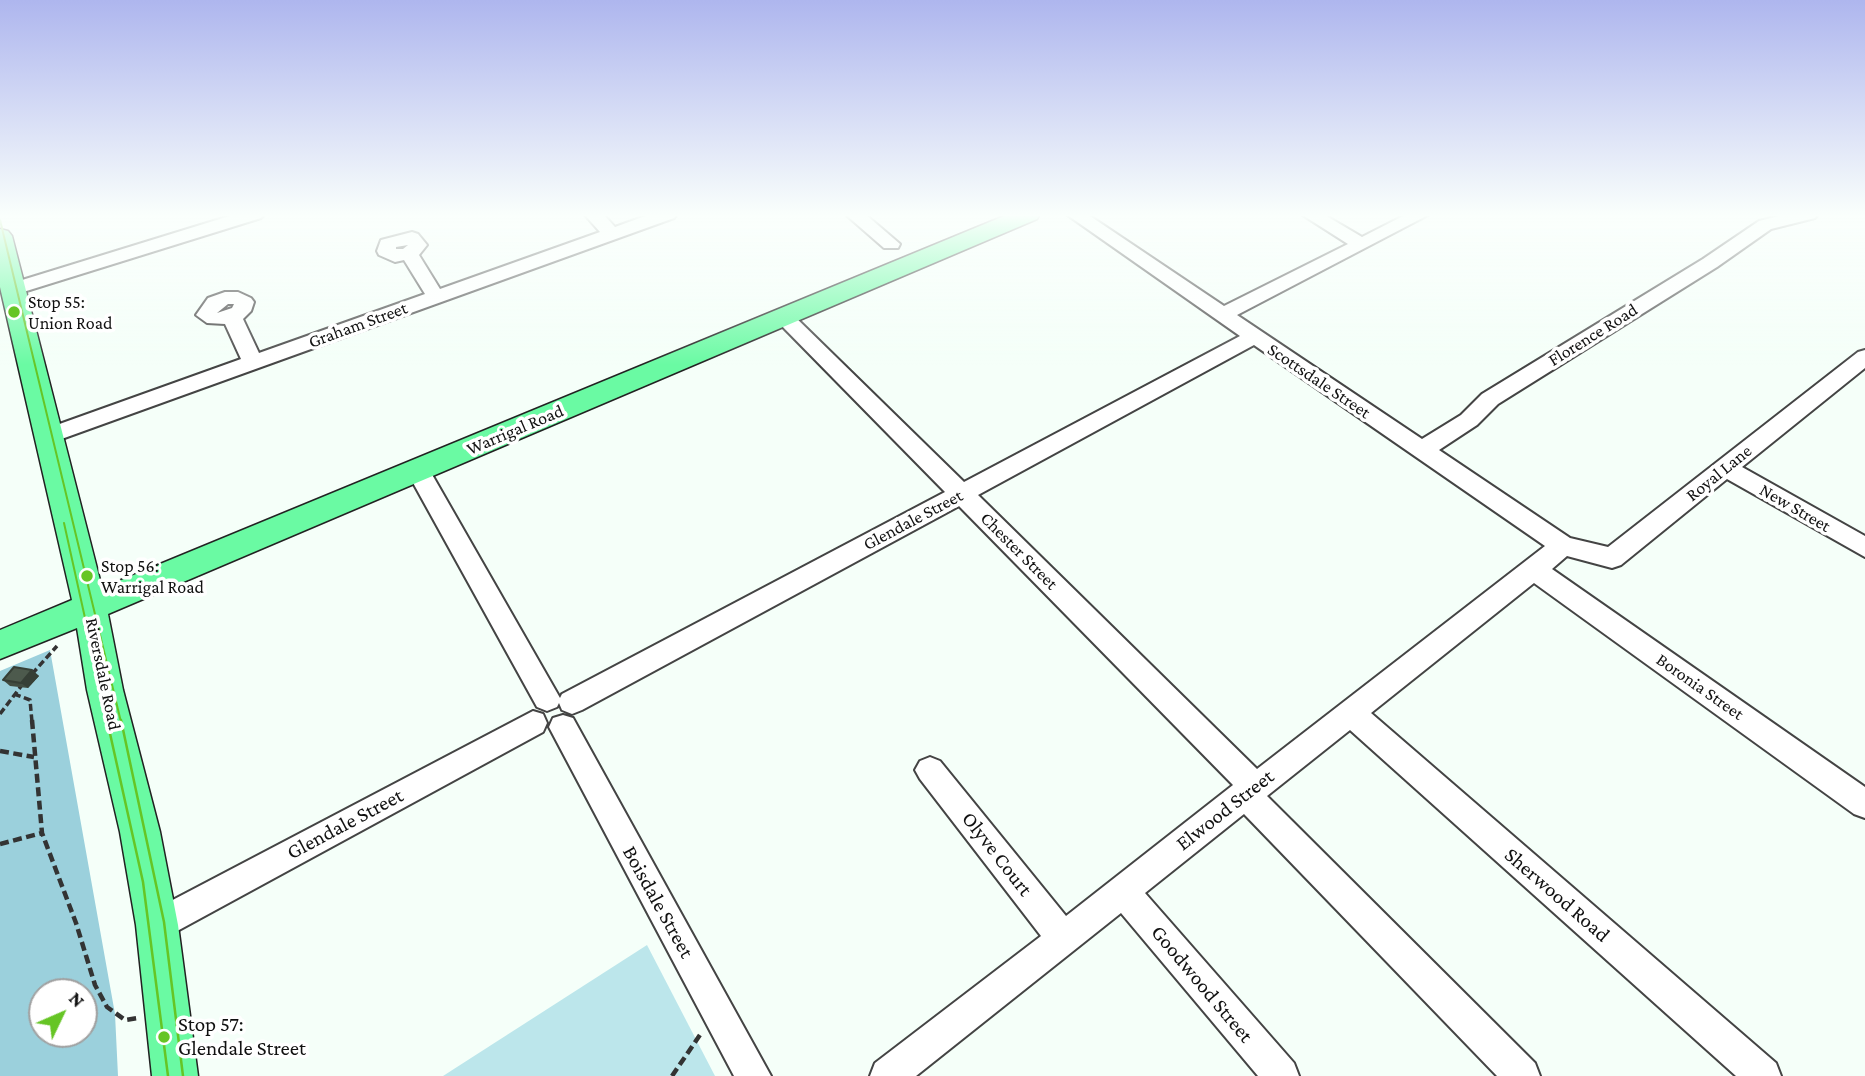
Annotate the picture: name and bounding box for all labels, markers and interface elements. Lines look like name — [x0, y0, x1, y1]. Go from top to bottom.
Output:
place label: Stop 55: Union Road — [28, 291, 113, 334]
street label: Graham Street — [306, 297, 410, 353]
street label: Florence Road — [1544, 299, 1642, 371]
marker: Stop 55: Union Road — [6, 304, 22, 320]
street label: Scottsdale Street — [1263, 339, 1375, 423]
street label: Warrigal Road — [463, 400, 567, 460]
street label: Royal Lane — [1682, 440, 1756, 506]
street label: New Street — [1756, 479, 1834, 537]
street label: Glendale Street — [860, 485, 966, 555]
street label: Chester Street — [976, 508, 1062, 594]
place label: Stop 56: Warrigal Road — [101, 555, 204, 598]
marker: Stop 56: Warrigal Road — [79, 568, 95, 584]
street label: Riversdale Road — [81, 616, 125, 732]
street label: Boronia Street — [1652, 649, 1748, 725]
street label: Elwood Street — [1171, 764, 1279, 856]
street label: Glendale Street — [283, 783, 407, 865]
street label: Olyve Court — [956, 807, 1038, 901]
street label: Boisdale Street — [617, 842, 699, 962]
street label: Sherwood Road — [1499, 842, 1615, 948]
street label: Goodwood Street — [1146, 920, 1258, 1048]
north arrow — [28, 978, 98, 1048]
text: N — [65, 987, 89, 1011]
place label: Stop 57: Glendale Street — [178, 1012, 306, 1062]
marker: Stop 57: Glendale Street — [156, 1029, 172, 1045]

